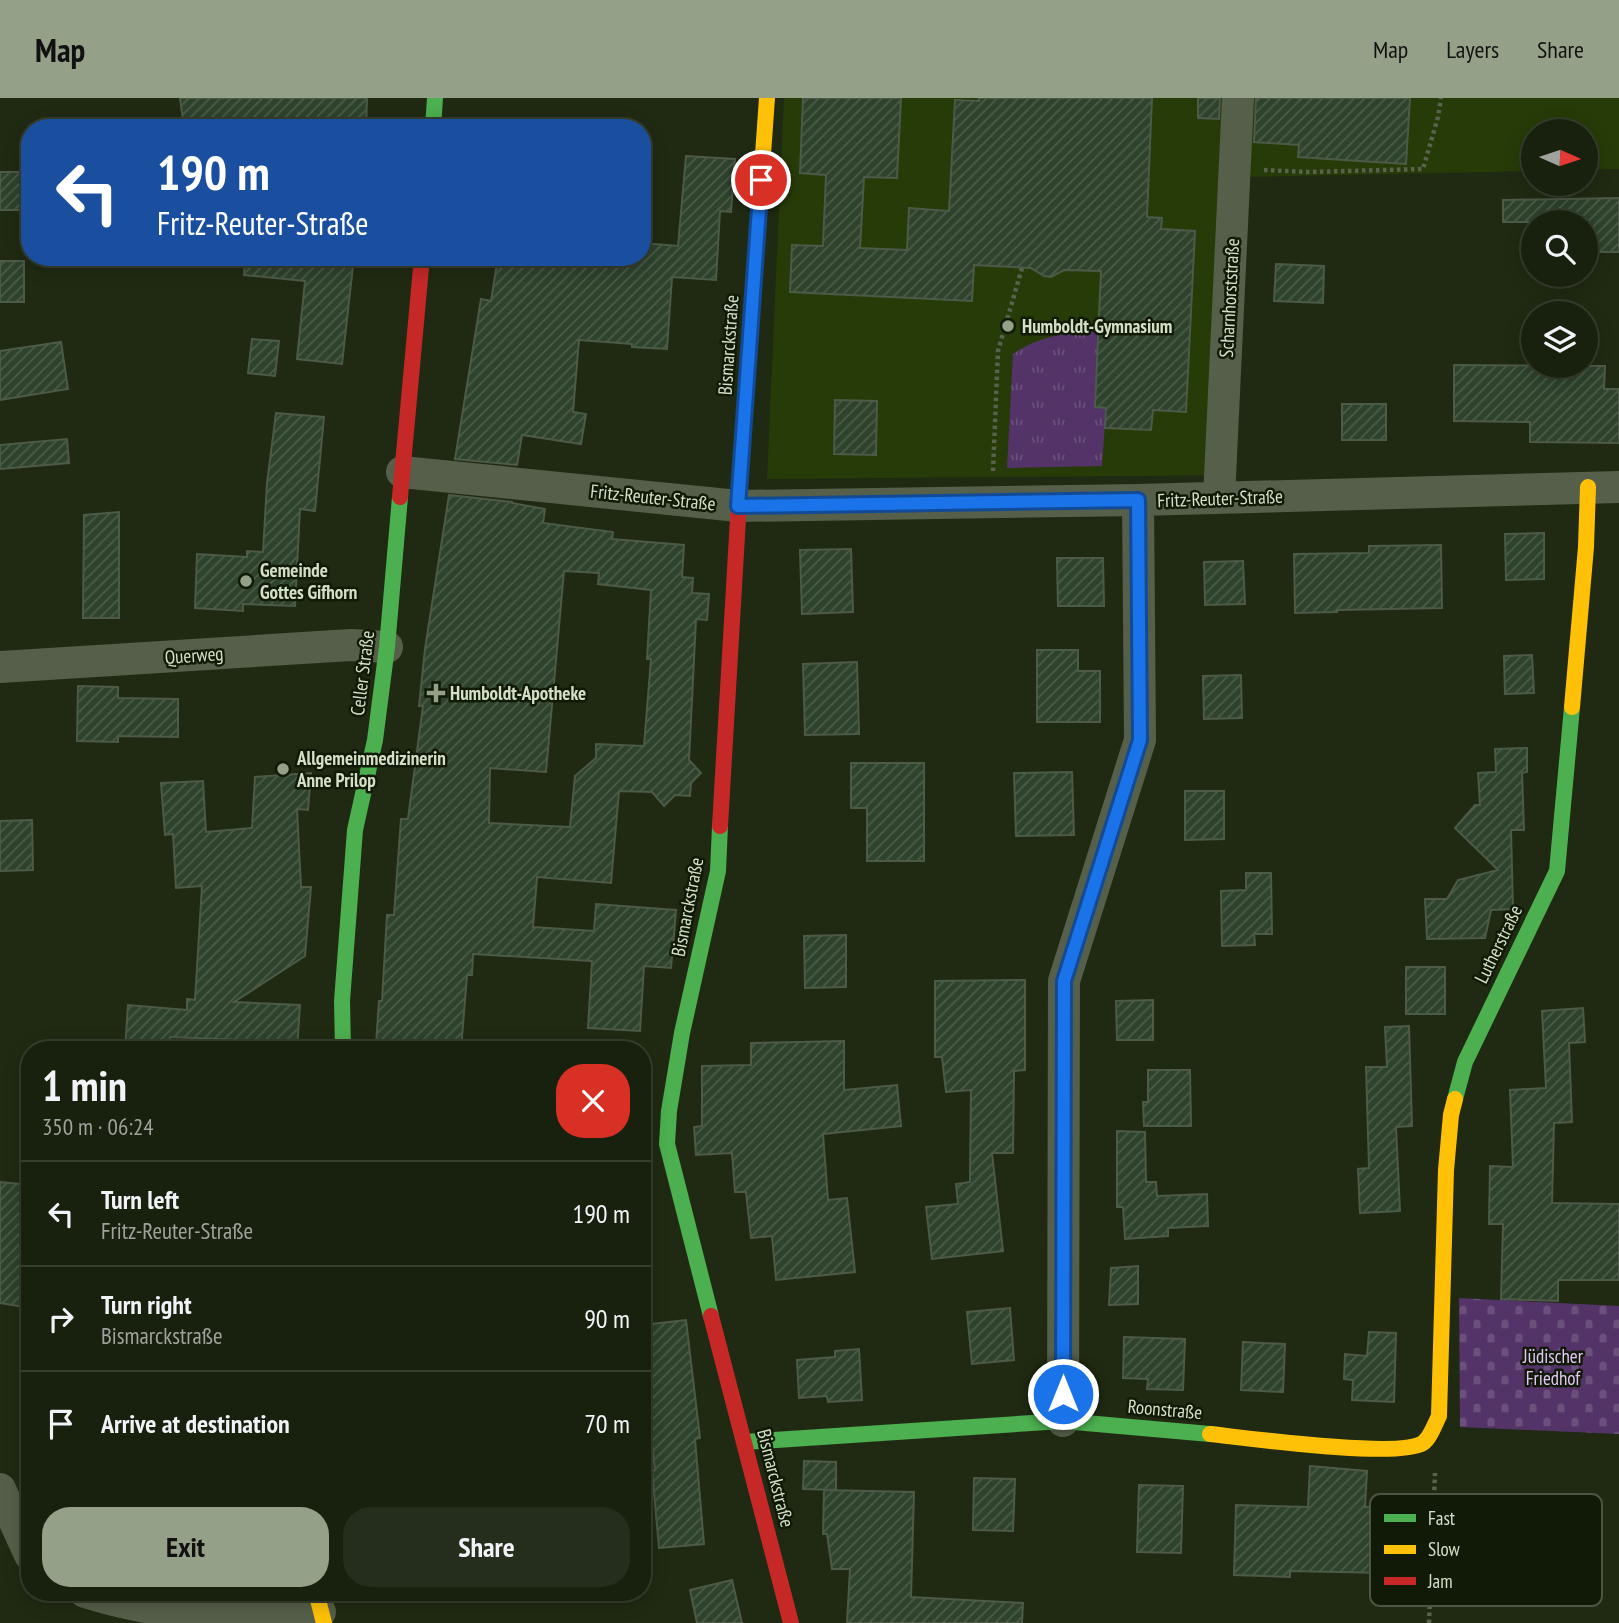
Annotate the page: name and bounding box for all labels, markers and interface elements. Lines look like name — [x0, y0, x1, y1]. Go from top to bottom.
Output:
text: Map — [35, 28, 85, 71]
text: Map — [1373, 34, 1408, 65]
text: Layers — [1446, 34, 1499, 65]
text: Share — [1537, 34, 1584, 65]
north arrow — [1521, 119, 1598, 196]
map controls — [1521, 119, 1598, 378]
text: 190 m — [157, 140, 270, 204]
icon: left — [42, 147, 133, 238]
pin — [731, 150, 791, 210]
icon: arrive — [742, 161, 780, 199]
text: Fritz-Reuter-Straße — [157, 202, 369, 244]
button: search — [1521, 210, 1598, 287]
street label: Scharnhorststraße — [1214, 238, 1244, 358]
street label: Bismarckstraße — [713, 294, 743, 396]
button: layers — [1521, 301, 1598, 378]
place label: Humboldt-Gymnasium — [1022, 314, 1172, 338]
marker: Humboldt-Gymnasium — [1000, 318, 1016, 334]
street label: Fritz-Reuter-Straße — [589, 479, 717, 516]
street label: Fritz-Reuter-Straße — [1157, 484, 1283, 512]
place label: Gemeinde Gottes Gifhorn — [260, 558, 357, 604]
marker: Gemeinde Gottes Gifhorn — [238, 573, 254, 589]
street label: Celler Straße — [345, 629, 379, 717]
street label: Querweg — [164, 641, 224, 669]
place label: Humboldt-Apotheke — [450, 681, 586, 705]
marker: Humboldt-Apotheke — [428, 685, 444, 701]
place label: Allgemeinmedizinerin Anne Prilop — [296, 746, 446, 792]
marker: Allgemeinmedizinerin Anne Prilop — [275, 761, 291, 777]
street label: Bismarckstraße — [666, 855, 708, 959]
street label: Lutherstraße — [1469, 901, 1527, 987]
text: 1 min — [42, 1058, 127, 1113]
button: close — [556, 1064, 630, 1138]
text: 350 m · 06:24 — [42, 1112, 154, 1141]
text: Turn left — [101, 1183, 179, 1216]
icon: left — [42, 1195, 80, 1233]
text: 190 m — [572, 1197, 630, 1230]
text: Fritz-Reuter-Straße — [101, 1216, 253, 1245]
text: Turn right — [101, 1288, 192, 1321]
icon: right — [42, 1300, 80, 1338]
text: 90 m — [584, 1302, 630, 1335]
text: Bismarckstraße — [101, 1321, 223, 1350]
park label: Jüdischer Friedhof — [1522, 1344, 1584, 1390]
position arrow — [1026, 1357, 1100, 1431]
street label: Roonstraße — [1127, 1394, 1203, 1424]
icon: arrive — [42, 1405, 80, 1443]
text: Arrive at destination — [101, 1407, 290, 1440]
text: 70 m — [584, 1407, 630, 1440]
street label: Bismarckstraße — [752, 1426, 800, 1530]
legend — [1370, 1494, 1602, 1606]
text: Fast — [1428, 1506, 1456, 1530]
button: Exit — [42, 1507, 329, 1587]
button: Share — [343, 1507, 630, 1587]
text: Slow — [1428, 1537, 1461, 1561]
text: Jam — [1427, 1569, 1453, 1593]

